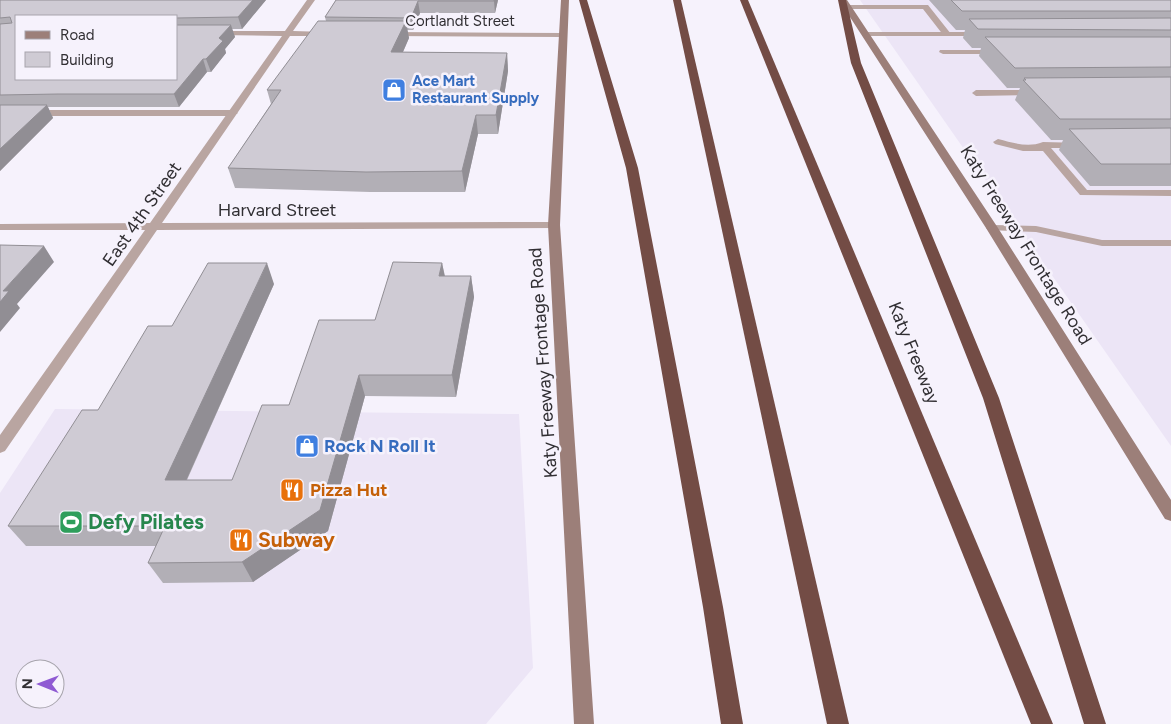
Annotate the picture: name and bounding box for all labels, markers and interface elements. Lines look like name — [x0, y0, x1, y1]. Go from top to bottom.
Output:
street label: Cortlandt Street — [405, 12, 515, 30]
legend — [15, 15, 178, 80]
text: Road — [60, 26, 95, 44]
text: Building — [60, 51, 114, 69]
place label: Ace Mart Restaurant Supply — [412, 72, 540, 107]
shop icon: Ace Mart Restaurant Supply — [381, 77, 407, 103]
street label: Katy Freeway Frontage Road — [955, 141, 1097, 349]
street label: East 4th Street — [98, 157, 186, 270]
street label: Harvard Street — [218, 199, 336, 221]
street label: Katy Freeway Frontage Road — [524, 247, 562, 479]
street label: Katy Freeway — [884, 299, 945, 408]
shop icon: Rock N Roll It — [294, 433, 320, 459]
place label: Rock N Roll It — [324, 435, 436, 457]
restaurant icon: Pizza Hut — [279, 477, 305, 503]
place label: Pizza Hut — [310, 479, 388, 501]
sports icon: Defy Pilates — [58, 509, 84, 535]
place label: Defy Pilates — [88, 509, 204, 534]
restaurant icon: Subway — [228, 527, 254, 553]
place label: Subway — [258, 527, 336, 552]
north arrow — [15, 659, 65, 709]
text: N — [19, 678, 36, 689]

